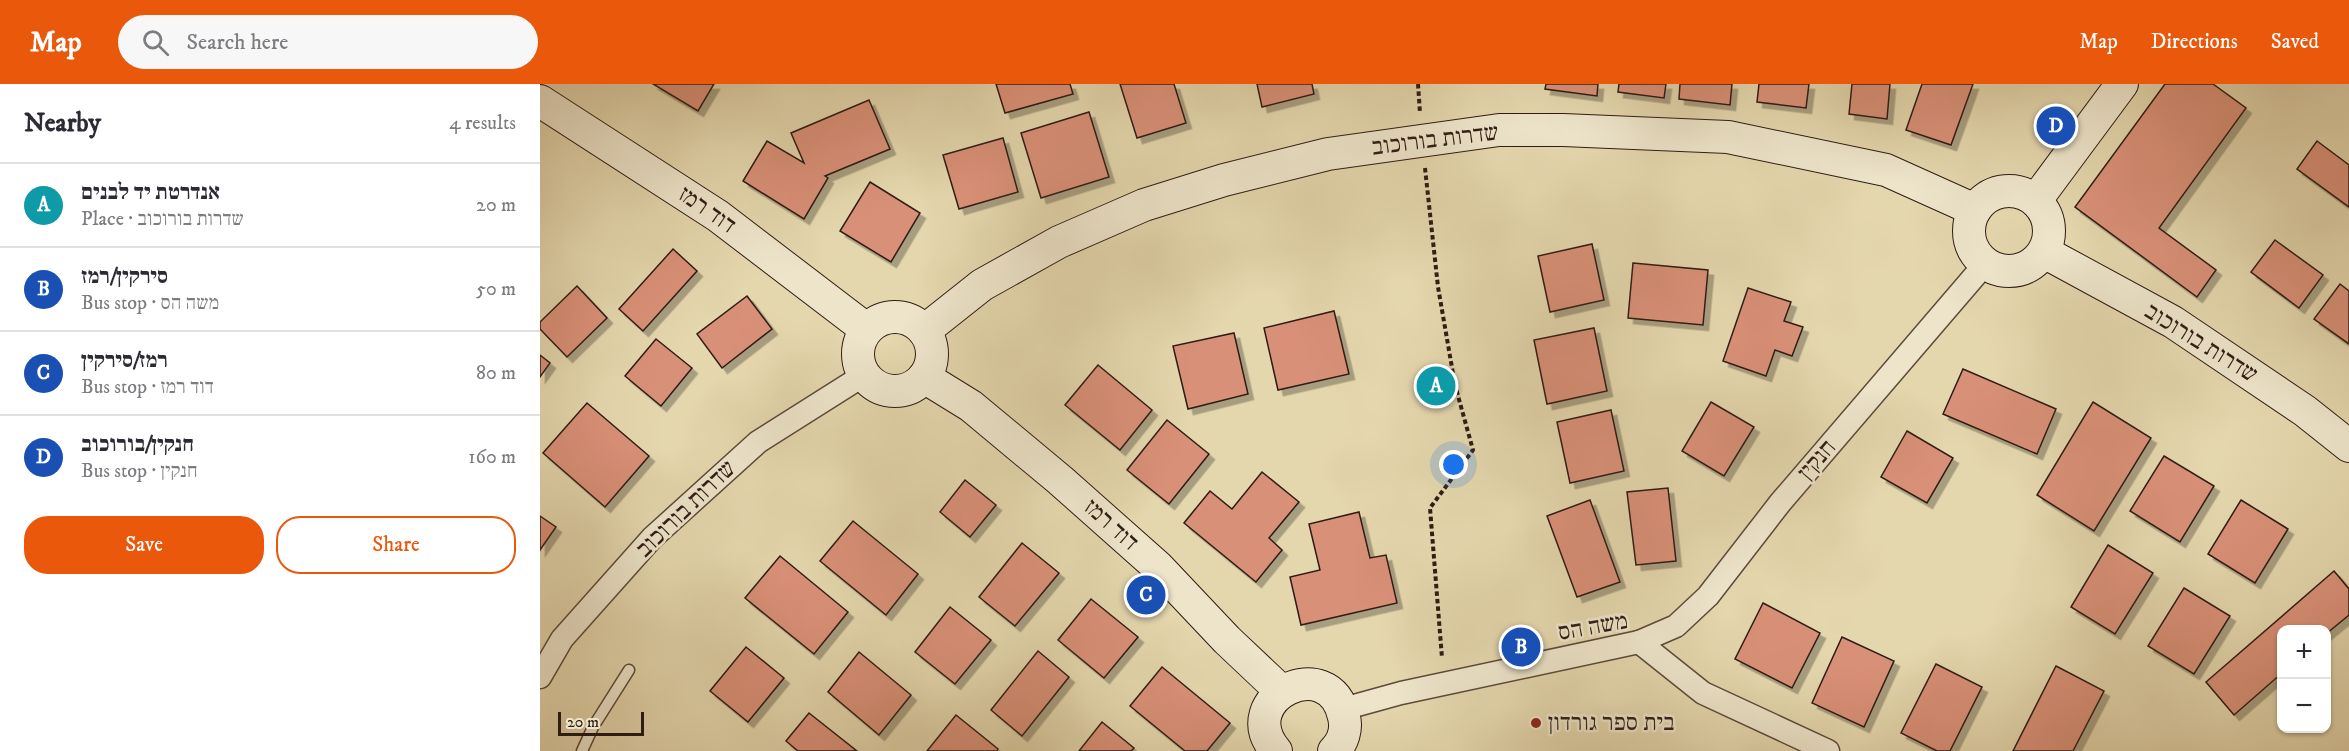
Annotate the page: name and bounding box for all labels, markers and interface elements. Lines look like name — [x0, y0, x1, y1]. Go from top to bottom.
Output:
search box — [118, 15, 538, 69]
text: Map — [30, 25, 82, 60]
icon: search — [139, 26, 172, 59]
text: Search here — [187, 29, 288, 56]
text: Map — [2079, 29, 2118, 55]
text: Directions — [2151, 29, 2238, 55]
text: Saved — [2271, 29, 2319, 55]
pin: D — [2036, 104, 2076, 148]
text: Nearby — [24, 107, 101, 140]
text: 4 results — [449, 111, 516, 136]
street label: שדרות בורוכוב — [1370, 117, 1500, 163]
text: אנדרטת יד לבנים — [81, 179, 220, 206]
street label: דוד רמז — [672, 179, 742, 241]
text: A — [37, 193, 50, 218]
text: 20 m — [476, 193, 516, 218]
text: Place · שדרות בורוכוב — [81, 207, 244, 232]
text: סירקין/רמז — [81, 263, 168, 290]
text: B — [37, 277, 50, 302]
text: 50 m — [476, 277, 516, 302]
text: Bus stop · משה הס — [81, 291, 219, 316]
street label: שדרות בורוכוב — [2139, 296, 2263, 390]
text: רמז/סירקין — [81, 347, 168, 374]
text: C — [37, 361, 50, 386]
text: 80 m — [476, 361, 516, 386]
pin: A — [1416, 364, 1456, 408]
text: Bus stop · דוד רמז — [81, 375, 214, 400]
text: חנקין/בורוכוב — [81, 431, 194, 458]
street label: חנקין — [1791, 433, 1843, 487]
text: D — [36, 445, 51, 470]
text: 160 m — [468, 445, 516, 470]
your location — [1439, 450, 1468, 479]
street label: שדרות בורוכוב — [630, 454, 742, 564]
text: Bus stop · חנקין — [81, 459, 198, 484]
street label: דוד רמז — [1077, 492, 1145, 558]
button: Save — [24, 516, 264, 574]
button: Share — [276, 516, 516, 574]
pin: C — [1126, 572, 1166, 618]
street label: משה הס — [1556, 606, 1630, 648]
pin: B — [1502, 624, 1540, 670]
map controls — [2277, 625, 2331, 733]
button: + — [2277, 625, 2331, 679]
button: − — [2277, 679, 2331, 733]
place label: בית ספר גורדון — [1548, 708, 1675, 738]
scale bar — [558, 709, 644, 736]
text: 20 m — [567, 712, 599, 732]
marker: בית ספר גורדון — [1529, 716, 1543, 730]

